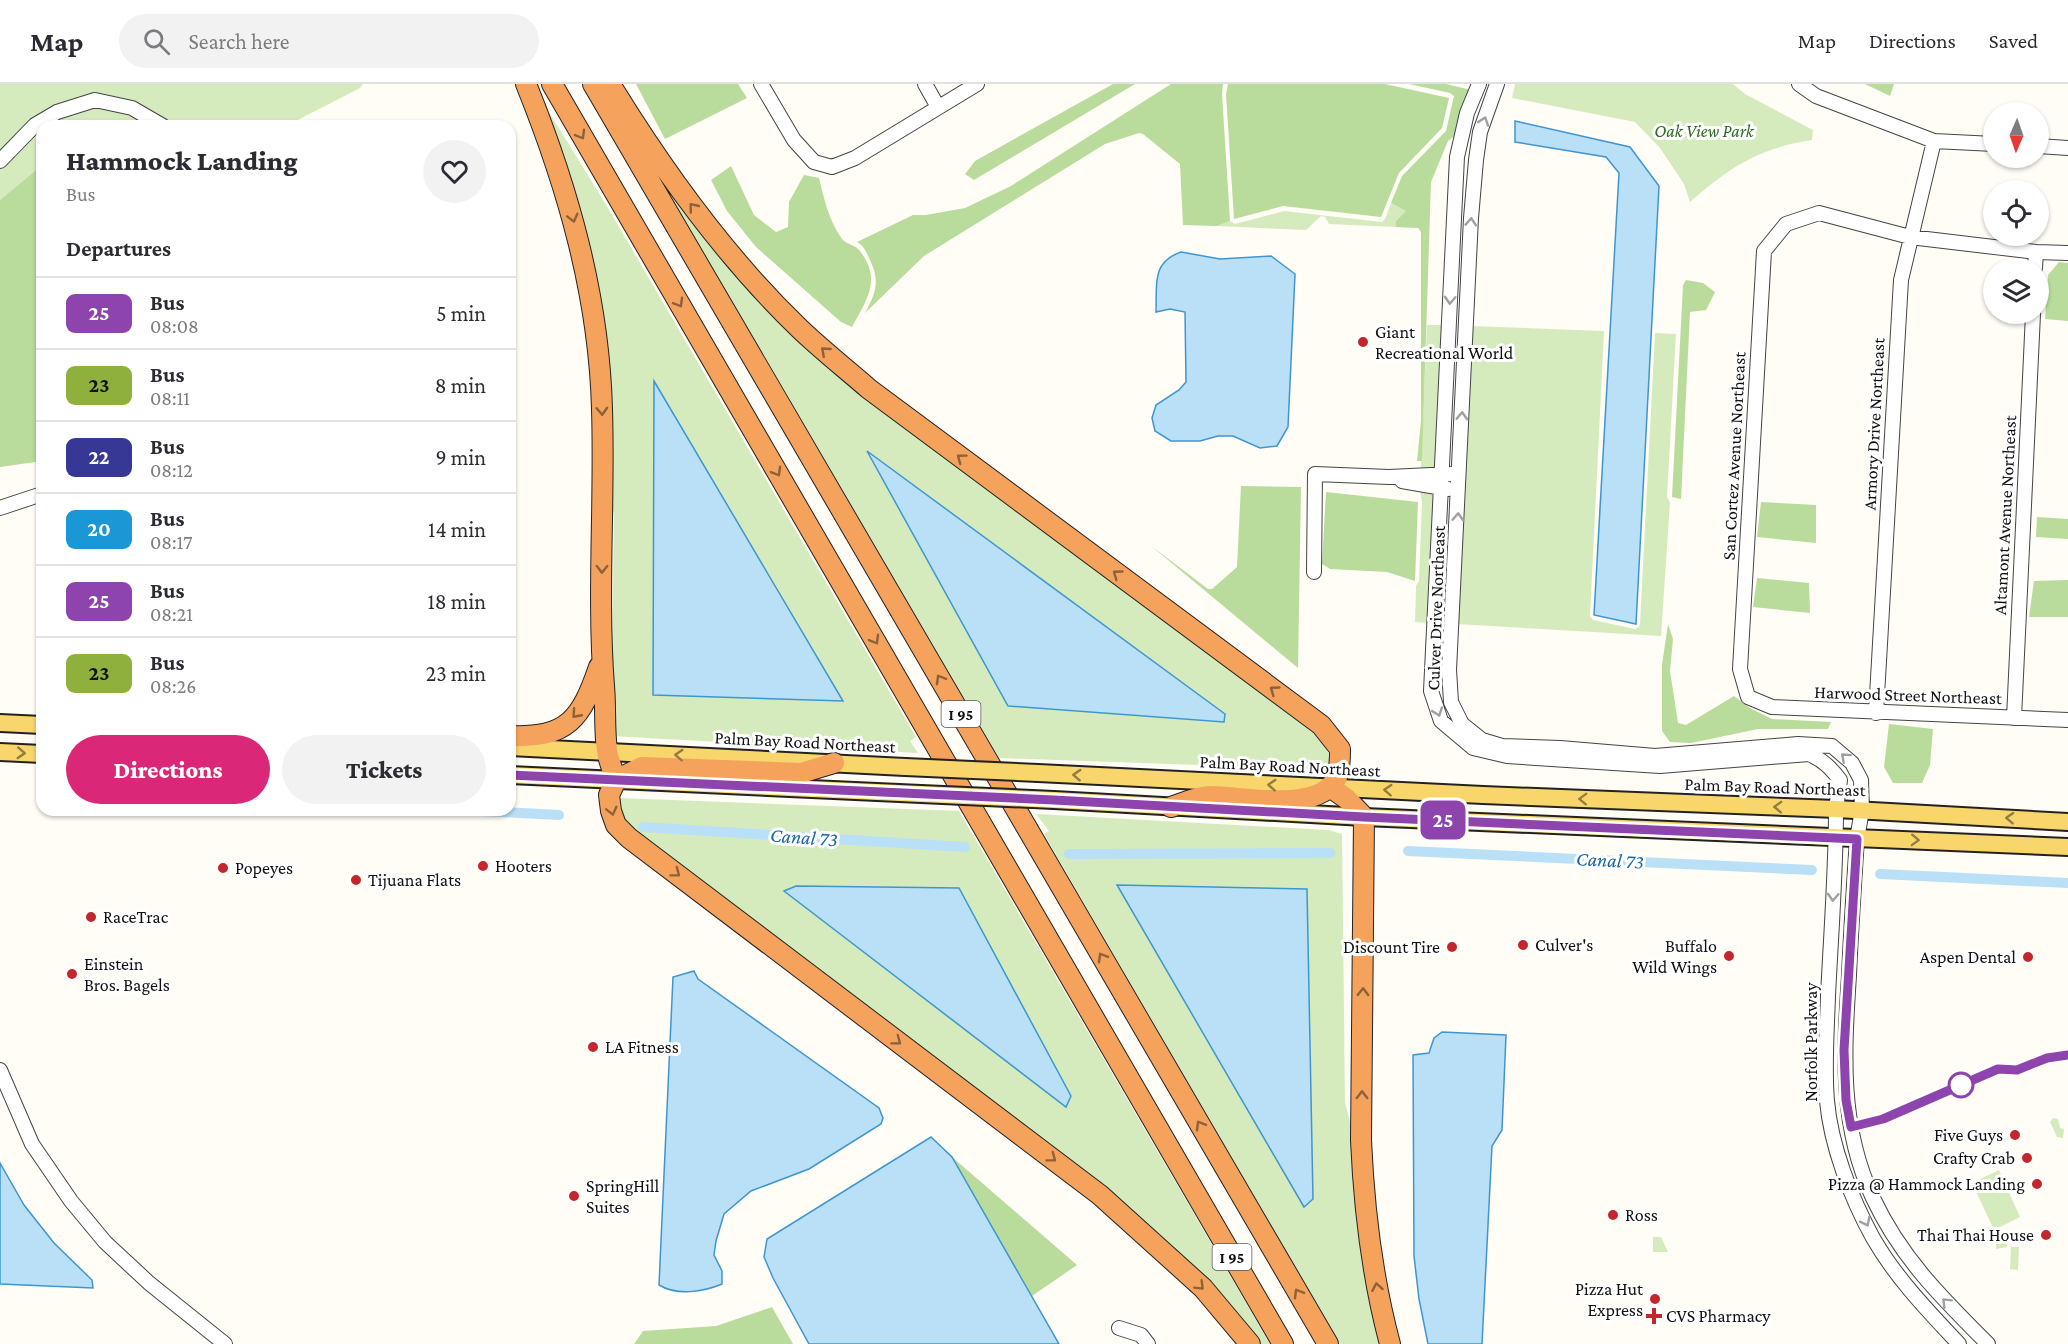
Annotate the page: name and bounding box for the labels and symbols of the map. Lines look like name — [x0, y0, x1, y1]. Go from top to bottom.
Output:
north arrow — [1983, 102, 2049, 168]
one-way arrow — [1477, 116, 1489, 127]
park label: Oak View Park — [1654, 121, 1755, 141]
one-way arrow — [574, 129, 585, 139]
one-way arrow — [689, 203, 700, 214]
one-way arrow — [565, 213, 578, 223]
one-way arrow — [1464, 217, 1477, 226]
one-way arrow — [1443, 295, 1456, 304]
one-way arrow — [672, 297, 683, 307]
place label: Giant Recreational World — [1375, 322, 1514, 363]
marker: Giant Recreational World — [1356, 335, 1370, 349]
street label: Armory Drive Northeast — [1859, 336, 1889, 511]
one-way arrow — [821, 347, 832, 358]
street label: San Cortez Avenue Northeast — [1719, 350, 1750, 561]
one-way arrow — [596, 406, 608, 415]
one-way arrow — [1456, 412, 1469, 421]
street label: Altamont Avenue Northeast — [1990, 414, 2020, 615]
one-way arrow — [956, 454, 967, 465]
one-way arrow — [770, 466, 781, 476]
one-way arrow — [1451, 512, 1464, 521]
street label: Culver Drive Northeast — [1423, 524, 1449, 691]
one-way arrow — [596, 565, 608, 574]
one-way arrow — [1113, 570, 1124, 581]
one-way arrow — [868, 634, 879, 645]
one-way arrow — [936, 675, 948, 685]
street label: Harwood Street Northeast — [1814, 682, 2003, 708]
one-way arrow — [1270, 686, 1281, 697]
road number: I 95 — [942, 701, 980, 727]
one-way arrow — [572, 707, 583, 718]
one-way arrow — [1431, 707, 1444, 717]
street label: Palm Bay Road Northeast — [714, 727, 897, 757]
one-way arrow — [17, 746, 26, 759]
one-way arrow — [674, 749, 683, 762]
street label: Palm Bay Road Northeast — [1199, 751, 1382, 781]
one-way arrow — [1841, 753, 1852, 764]
one-way arrow — [1072, 769, 1081, 782]
street label: Palm Bay Road Northeast — [1684, 774, 1867, 800]
one-way arrow — [1267, 778, 1276, 791]
one-way arrow — [1383, 784, 1392, 797]
one-way arrow — [1578, 792, 1587, 805]
line badge: 25 — [1416, 800, 1470, 840]
one-way arrow — [1773, 800, 1782, 813]
one-way arrow — [605, 806, 618, 816]
one-way arrow — [2005, 812, 2014, 825]
water label: Canal 73 — [769, 824, 839, 850]
one-way arrow — [1911, 834, 1920, 847]
water label: Canal 73 — [1576, 847, 1644, 873]
place label: Hooters — [495, 856, 552, 876]
place label: Popeyes — [235, 858, 293, 878]
marker: Hooters — [476, 859, 490, 873]
marker: Popeyes — [216, 861, 230, 875]
one-way arrow — [669, 866, 680, 877]
place label: Tijuana Flats — [368, 870, 461, 891]
marker: Tijuana Flats — [349, 873, 363, 887]
one-way arrow — [1827, 892, 1840, 901]
place label: RaceTrac — [103, 907, 169, 927]
marker: RaceTrac — [84, 910, 98, 924]
place label: Culver's — [1535, 935, 1593, 955]
place label: Buffalo Wild Wings — [1632, 936, 1717, 977]
place label: Discount Tire — [1343, 937, 1440, 957]
marker: Culver's — [1516, 938, 1530, 952]
marker: Discount Tire — [1445, 940, 1459, 954]
place label: Aspen Dental — [1920, 947, 2016, 967]
marker: Buffalo Wild Wings — [1722, 949, 1736, 963]
marker: Aspen Dental — [2021, 950, 2035, 964]
one-way arrow — [1098, 952, 1109, 963]
place label: Einstein Bros. Bagels — [84, 954, 170, 995]
marker: Einstein Bros. Bagels — [65, 967, 79, 981]
street label: Norfolk Parkway — [1801, 982, 1821, 1102]
one-way arrow — [1357, 987, 1369, 996]
one-way arrow — [890, 1033, 901, 1044]
place label: LA Fitness — [605, 1037, 679, 1057]
marker: LA Fitness — [586, 1040, 600, 1054]
unlabelled marker — [1948, 1072, 1974, 1098]
one-way arrow — [1356, 1090, 1368, 1099]
one-way arrow — [1196, 1121, 1207, 1131]
place label: Five Guys — [1934, 1125, 2003, 1145]
marker: Five Guys — [2008, 1128, 2022, 1142]
place label: Crafty Crab — [1933, 1148, 2015, 1168]
one-way arrow — [1046, 1151, 1057, 1162]
marker: Crafty Crab — [2020, 1151, 2034, 1165]
place label: Pizza @ Hammock Landing — [1828, 1174, 2025, 1194]
place label: SpringHill Suites — [586, 1176, 660, 1217]
marker: Pizza @ Hammock Landing — [2030, 1177, 2044, 1191]
marker: SpringHill Suites — [567, 1189, 581, 1203]
place label: Ross — [1625, 1205, 1658, 1225]
marker: Ross — [1606, 1208, 1620, 1222]
one-way arrow — [1858, 1216, 1870, 1227]
place label: Thai Thai House — [1917, 1225, 2034, 1245]
marker: Thai Thai House — [2039, 1228, 2053, 1242]
road number: I 95 — [1212, 1244, 1252, 1270]
one-way arrow — [1192, 1278, 1203, 1289]
place label: Pizza Hut Express — [1575, 1279, 1644, 1320]
one-way arrow — [1371, 1282, 1384, 1292]
one-way arrow — [1294, 1289, 1306, 1300]
marker: Pizza Hut Express — [1648, 1292, 1662, 1306]
one-way arrow — [1943, 1299, 1954, 1310]
place label: CVS Pharmacy — [1666, 1306, 1771, 1326]
marker: CVS Pharmacy — [1647, 1309, 1661, 1323]

